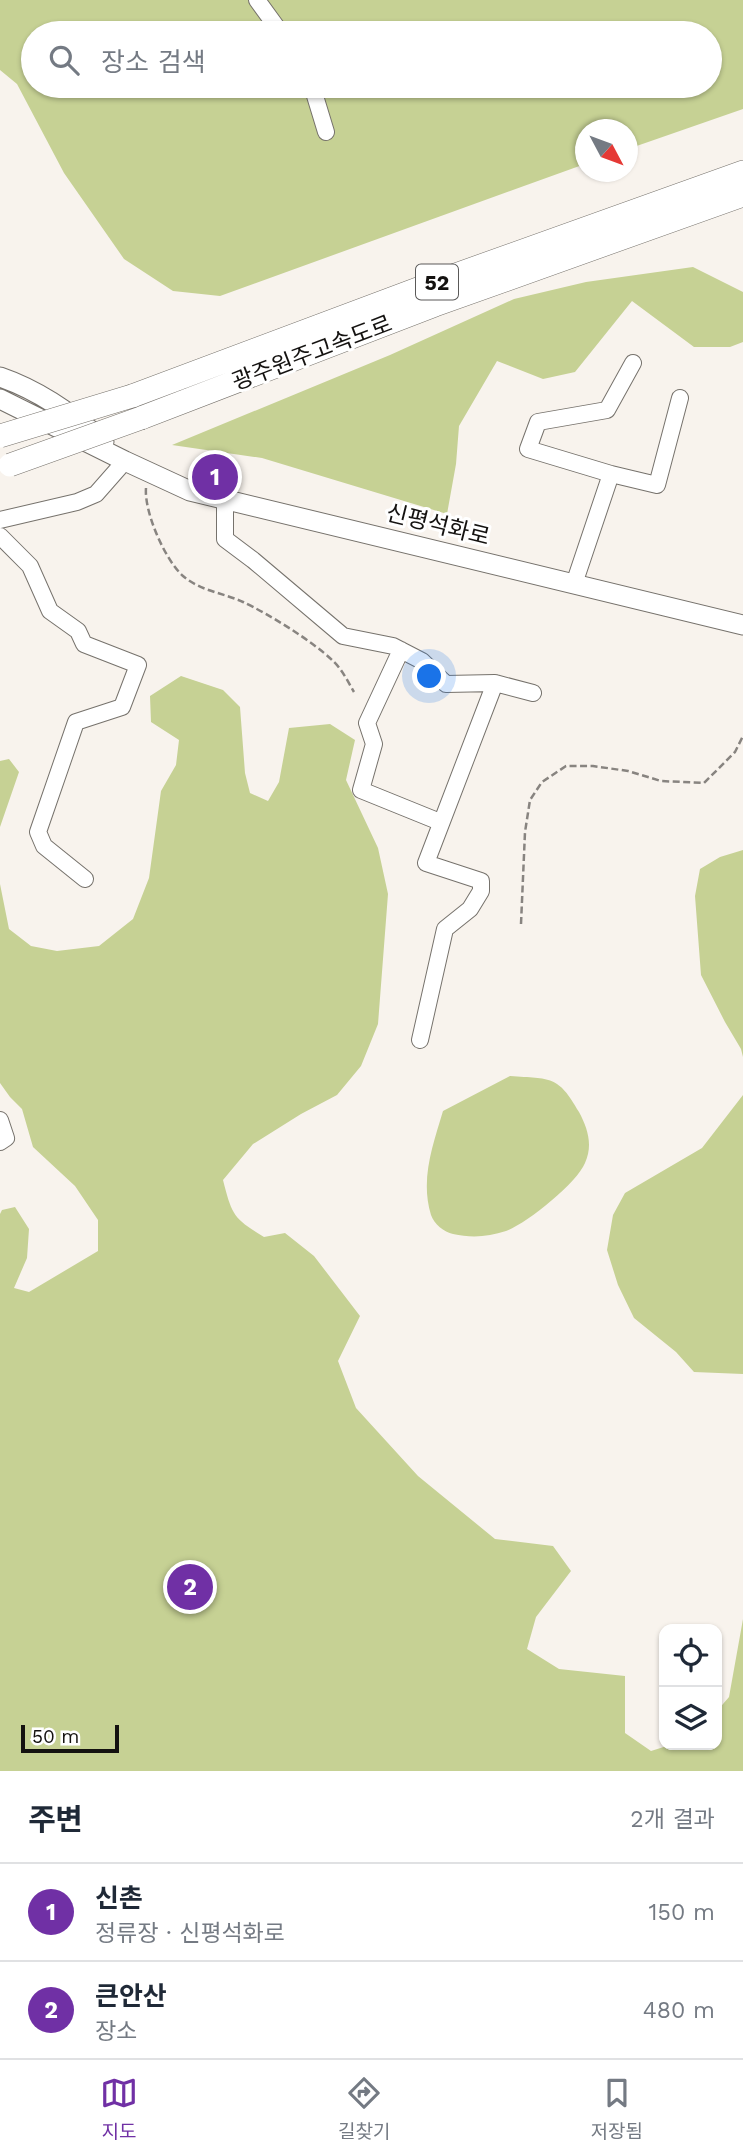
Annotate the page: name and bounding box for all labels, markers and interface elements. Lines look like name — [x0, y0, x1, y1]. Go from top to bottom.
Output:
search box — [21, 21, 722, 98]
icon: search — [45, 41, 83, 79]
text: 장소 검색 — [101, 47, 206, 77]
north arrow — [575, 119, 638, 182]
road number: 52 — [416, 264, 458, 300]
street label: 광주원주고속도로 — [228, 310, 396, 396]
pin: 1 — [192, 451, 238, 503]
street label: 신평석화로 — [383, 499, 493, 551]
your location — [412, 659, 446, 693]
pin: 2 — [167, 1561, 213, 1613]
map controls — [659, 1624, 722, 1750]
button: locate — [659, 1624, 722, 1687]
button: layers — [659, 1687, 722, 1750]
scale bar — [21, 1722, 119, 1754]
text: 50 m — [32, 1725, 79, 1748]
text: 주변 — [28, 1802, 83, 1837]
text: 2개 결과 — [630, 1806, 715, 1833]
text: 신촌 — [95, 1883, 143, 1913]
text: 1 — [46, 1899, 56, 1926]
text: 150 m — [649, 1899, 715, 1926]
text: 정류장 · 신평석화로 — [95, 1920, 285, 1947]
text: 큰안산 — [95, 1981, 167, 2011]
text: 2 — [44, 1997, 58, 2024]
text: 480 m — [643, 1997, 715, 2024]
text: 장소 — [95, 2018, 137, 2045]
tab: 지도 — [100, 2074, 138, 2143]
tab: 길찾기 — [338, 2074, 391, 2143]
tab: 저장됨 — [591, 2074, 643, 2143]

